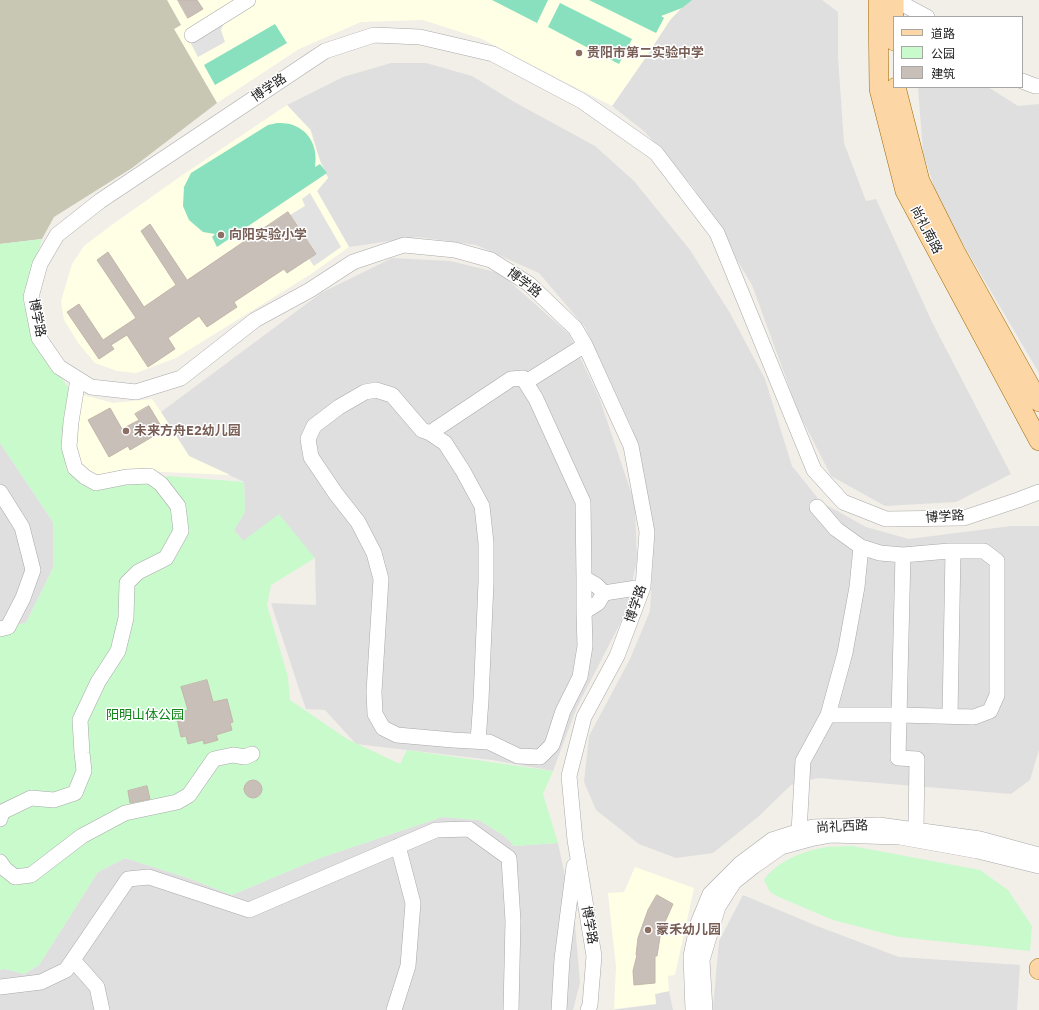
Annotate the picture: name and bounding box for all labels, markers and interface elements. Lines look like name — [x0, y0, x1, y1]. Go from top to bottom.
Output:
legend — [893, 16, 1023, 88]
text: 道路 — [931, 26, 955, 41]
place label: 贵阳市第二实验中学 — [587, 45, 704, 61]
text: 公园 — [931, 46, 955, 61]
marker: 贵阳市第二实验中学 — [574, 48, 584, 58]
text: 建筑 — [931, 66, 955, 81]
street label: 博学路 — [248, 71, 290, 105]
street label: 尚礼南路 — [907, 203, 945, 257]
place label: 向阳实验小学 — [229, 227, 307, 243]
marker: 向阳实验小学 — [216, 230, 226, 240]
street label: 博学路 — [504, 265, 544, 301]
street label: 博学路 — [26, 297, 48, 339]
place label: 未来方舟E2幼儿园 — [134, 423, 241, 439]
marker: 未来方舟E2幼儿园 — [121, 426, 131, 436]
street label: 博学路 — [925, 508, 965, 526]
street label: 博学路 — [622, 583, 650, 625]
park label: 阳明山体公园 — [106, 707, 184, 723]
street label: 尚礼西路 — [816, 818, 868, 836]
street label: 博学路 — [578, 904, 600, 946]
place label: 蒙禾幼儿园 — [656, 922, 721, 938]
marker: 蒙禾幼儿园 — [643, 925, 653, 935]

